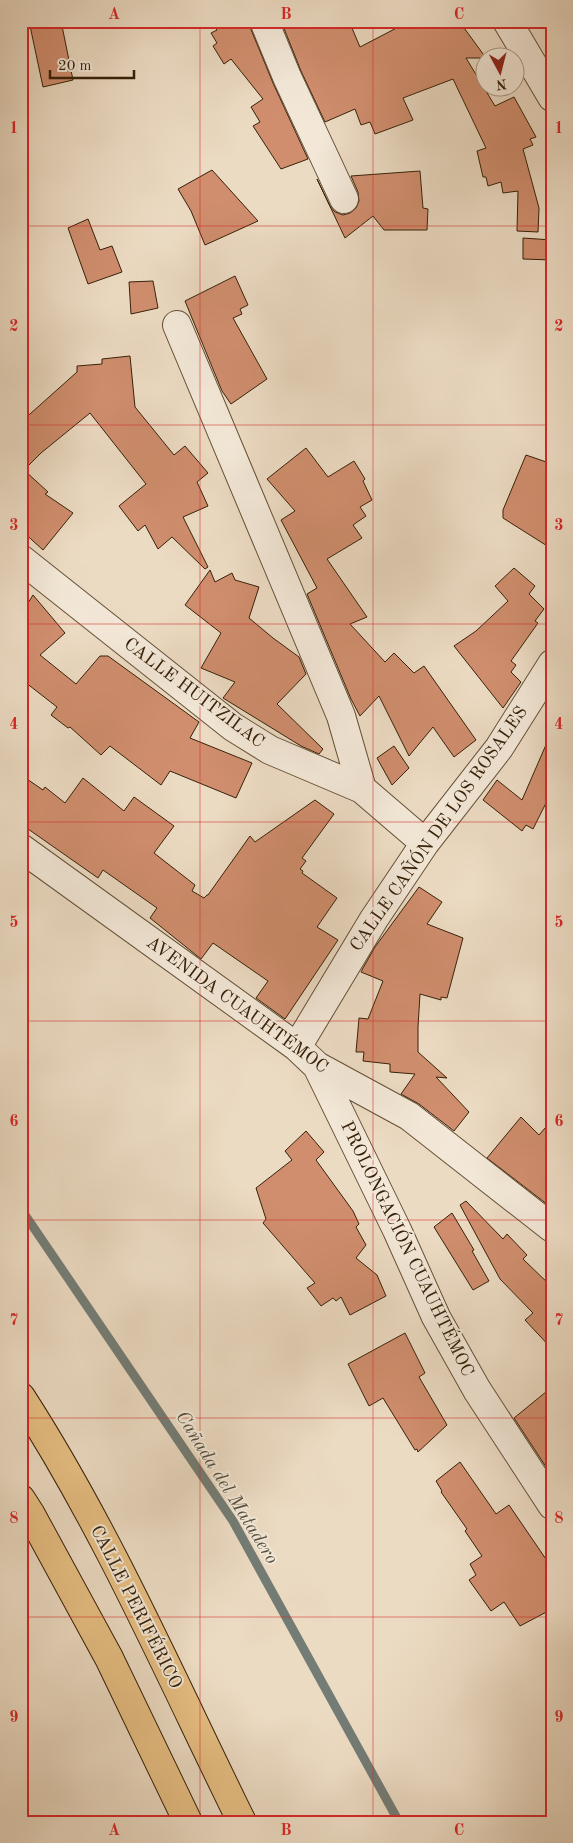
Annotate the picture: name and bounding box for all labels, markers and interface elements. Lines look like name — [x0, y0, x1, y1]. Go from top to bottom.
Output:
text: A — [108, 7, 120, 23]
text: B — [280, 7, 292, 23]
text: C — [454, 7, 464, 23]
scale bar — [50, 48, 134, 80]
north arrow — [476, 48, 526, 98]
text: 20 m — [58, 59, 92, 74]
text: N — [495, 76, 508, 92]
text: 1 — [9, 121, 19, 137]
text: 1 — [554, 121, 564, 137]
text: 2 — [9, 319, 19, 335]
text: 2 — [554, 319, 564, 335]
text: 3 — [9, 518, 19, 534]
text: 3 — [554, 518, 564, 534]
street label: CALLE HUITZILAC — [121, 635, 267, 751]
street label: CALLE CAÑÓN DE LOS ROSALES — [343, 700, 531, 955]
text: 4 — [9, 717, 19, 733]
text: 4 — [554, 717, 564, 733]
text: 5 — [9, 915, 19, 931]
text: 5 — [554, 915, 564, 931]
street label: AVENIDA CUAUHTÉMOC — [143, 930, 334, 1077]
text: 6 — [9, 1114, 19, 1130]
text: 6 — [554, 1114, 564, 1130]
street label: PROLONGACIÓN CUAUHTÉMOC — [337, 1116, 481, 1380]
text: 7 — [9, 1313, 19, 1329]
text: 7 — [554, 1313, 564, 1329]
water label: Cañada del Matadero — [171, 1408, 281, 1568]
text: 8 — [9, 1511, 19, 1527]
text: 8 — [554, 1511, 564, 1527]
street label: CALLE PERIFÉRICO — [87, 1521, 189, 1691]
text: 9 — [9, 1710, 19, 1726]
text: 9 — [554, 1710, 564, 1726]
text: A — [108, 1823, 120, 1839]
text: B — [280, 1823, 292, 1839]
text: C — [454, 1823, 464, 1839]

